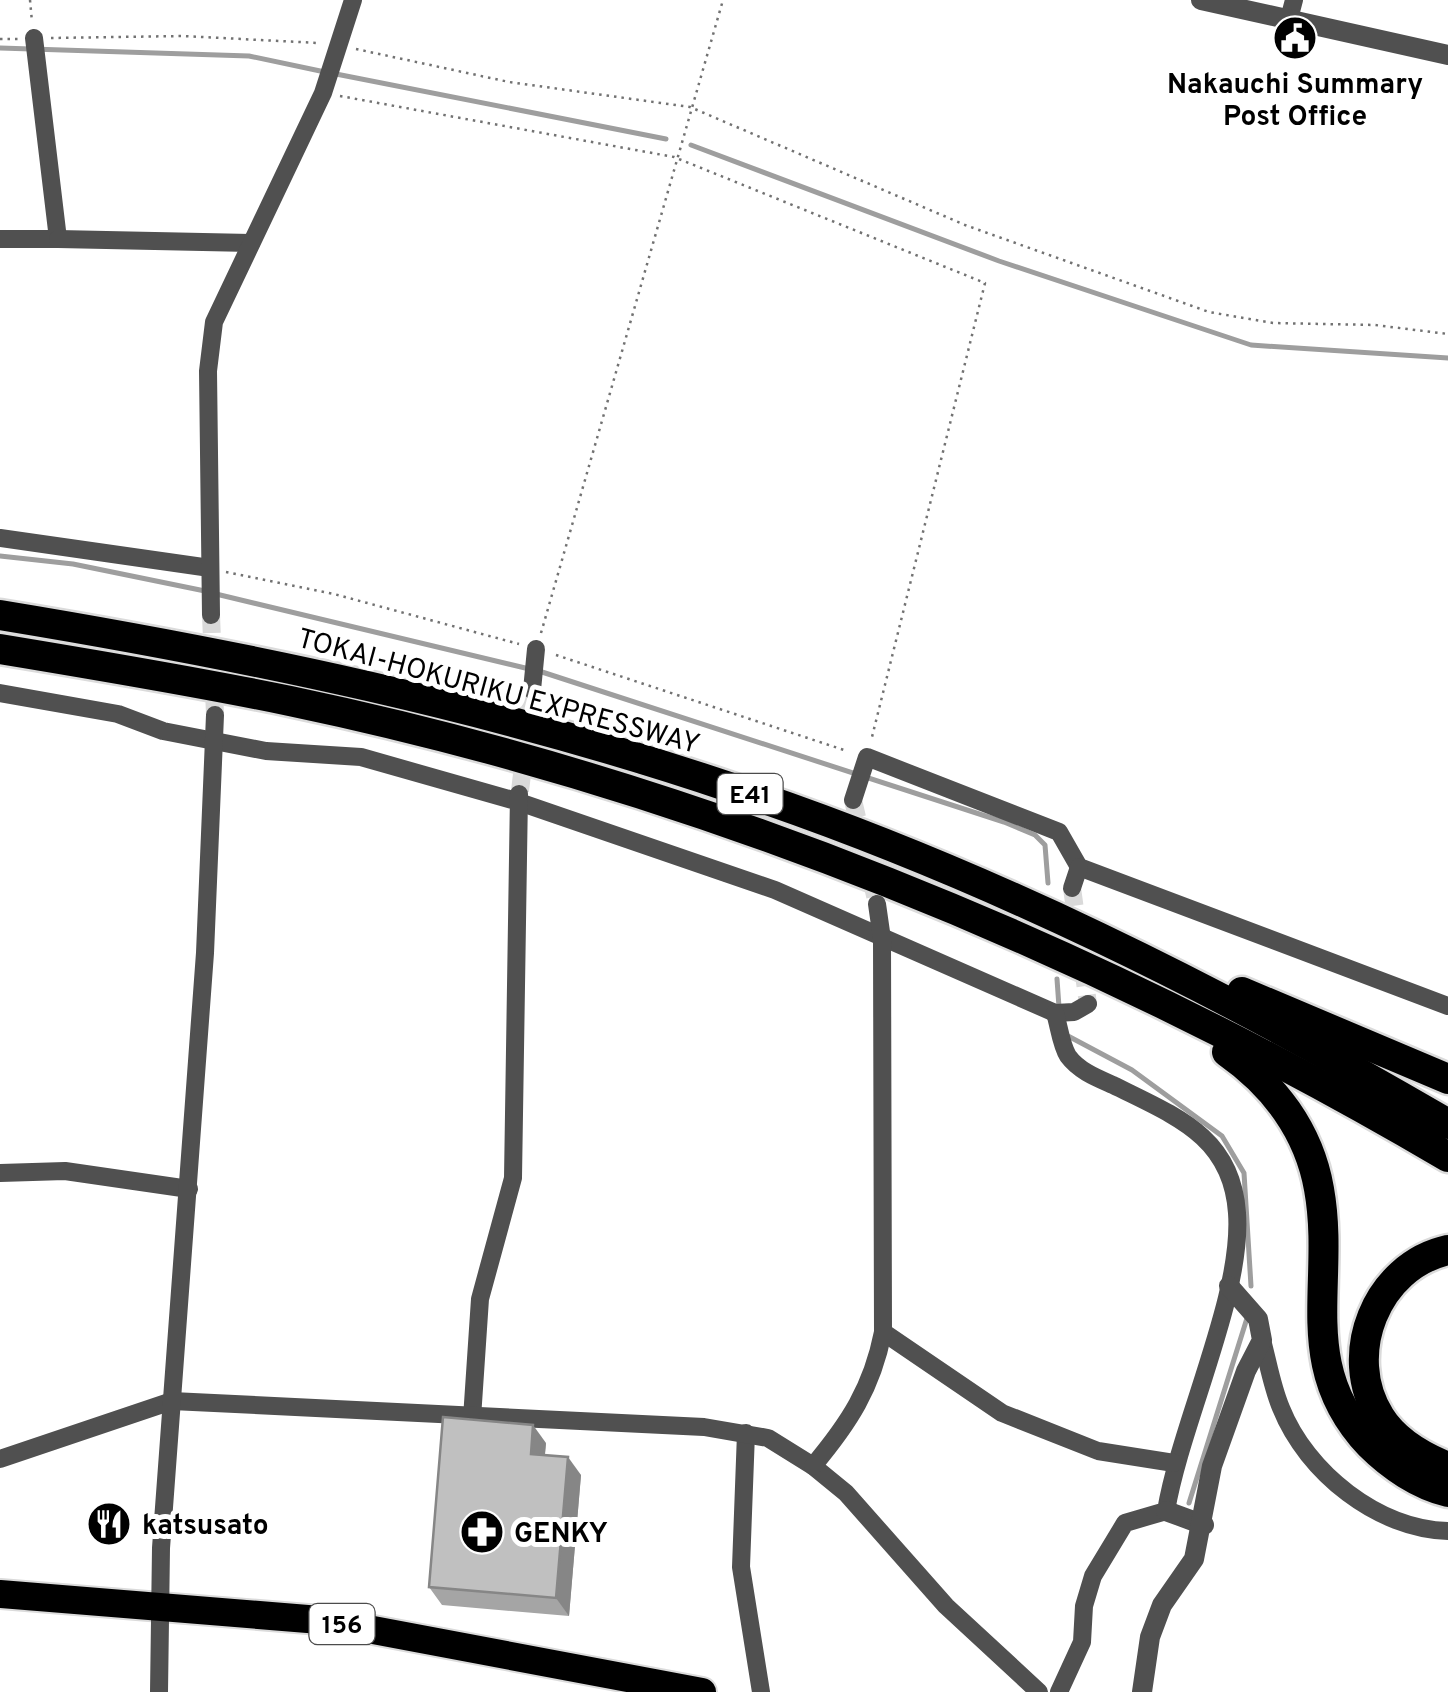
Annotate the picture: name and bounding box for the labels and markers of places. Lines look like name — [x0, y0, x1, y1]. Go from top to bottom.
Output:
public building icon: Nakauchi Summary Post Office — [1272, 15, 1318, 61]
place label: Nakauchi Summary Post Office — [1167, 68, 1423, 136]
restaurant icon: katsusato — [86, 1501, 132, 1547]
place label: katsusato — [142, 1509, 269, 1545]
pharmacy icon: GENKY — [459, 1509, 505, 1555]
place label: GENKY — [514, 1517, 608, 1553]

